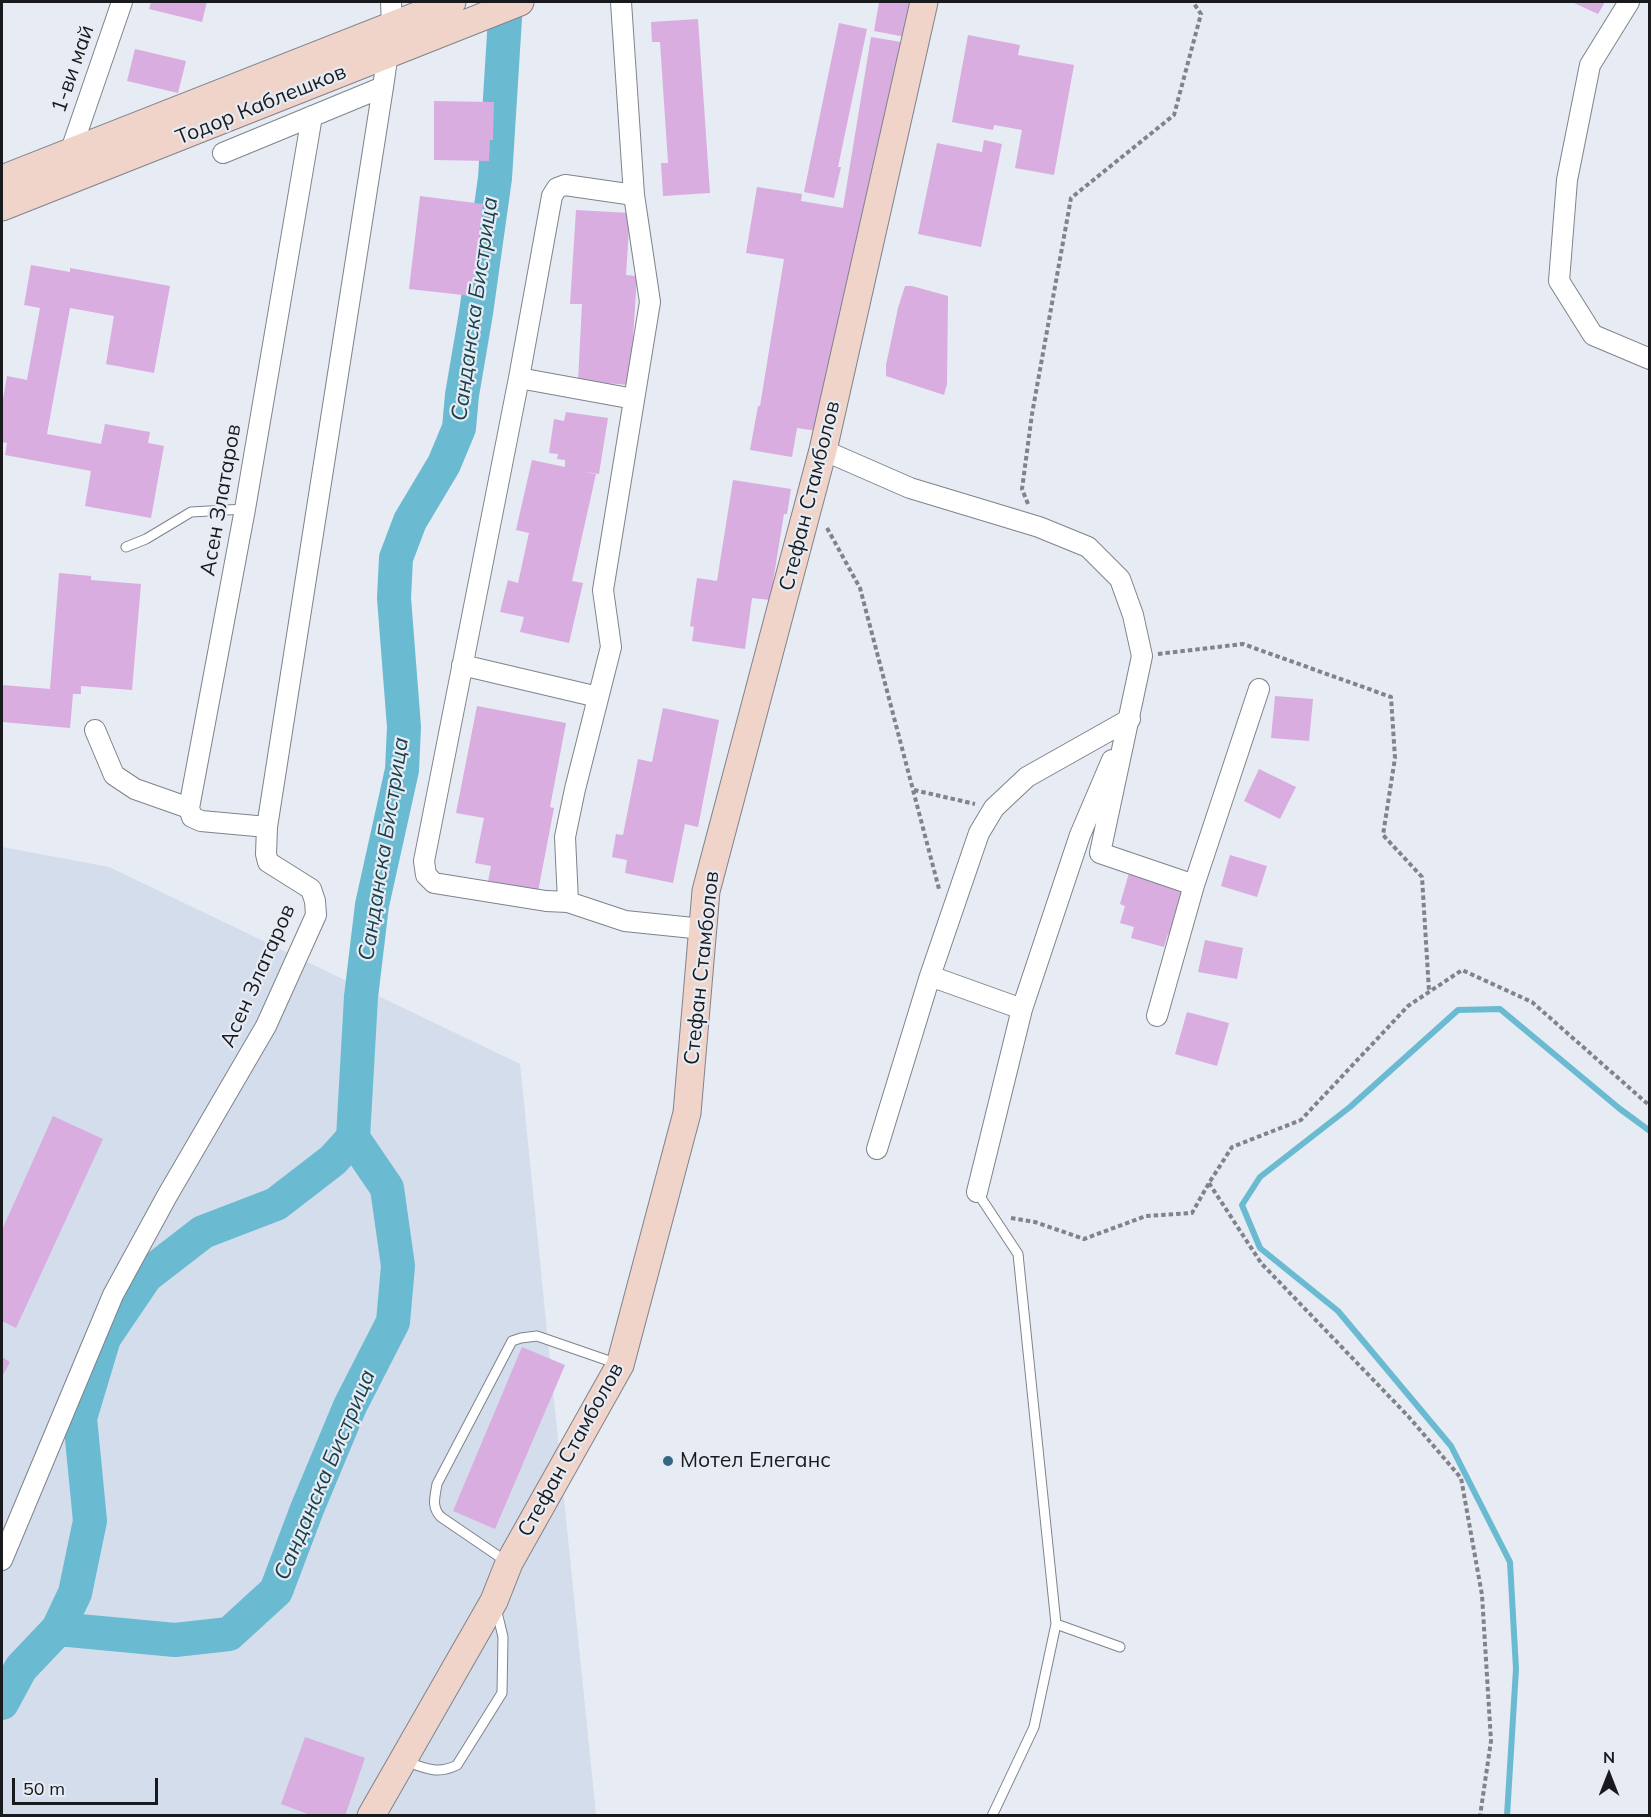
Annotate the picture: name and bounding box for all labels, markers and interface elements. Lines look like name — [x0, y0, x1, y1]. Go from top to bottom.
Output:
street label: 1-ви май — [46, 22, 100, 116]
street label: Тодор Каблешков — [172, 59, 350, 151]
water label: Санданска Бистрица — [446, 195, 504, 423]
street label: Стефан Стамболов — [774, 398, 846, 594]
street label: Асен Златаров — [195, 422, 247, 578]
water label: Санданска Бистрица — [353, 735, 415, 963]
street label: Стефан Стамболов — [679, 870, 725, 1066]
street label: Асен Златаров — [215, 901, 301, 1051]
street label: Стефан Стамболов — [513, 1359, 629, 1541]
water label: Санданска Бистрица — [269, 1366, 381, 1584]
place label: Мотел Елеганс — [680, 1448, 831, 1474]
marker: Мотел Елеганс — [661, 1454, 675, 1468]
north arrow — [1579, 1745, 1639, 1805]
text: N — [1603, 1747, 1615, 1767]
scale bar — [15, 1766, 160, 1804]
text: 50 m — [23, 1777, 65, 1800]

